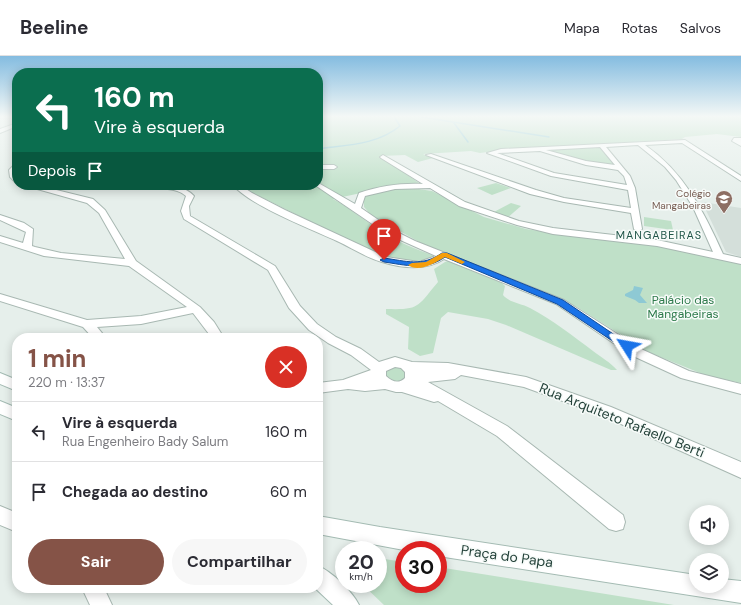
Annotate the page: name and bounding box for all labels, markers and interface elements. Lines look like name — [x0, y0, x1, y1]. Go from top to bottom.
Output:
text: Beeline — [20, 15, 88, 40]
text: Mapa — [564, 19, 600, 37]
text: Rotas — [622, 19, 658, 37]
text: Salvos — [680, 19, 721, 37]
text: 160 m — [94, 79, 175, 116]
icon: left — [28, 84, 80, 136]
text: Vire à esquerda — [94, 115, 225, 139]
icon: arrive — [84, 160, 106, 182]
text: Depois — [28, 161, 76, 181]
place label: Colégio Mangabeiras — [652, 187, 711, 212]
school or university icon: Colégio Mangabeiras — [714, 189, 734, 214]
pin — [367, 219, 401, 260]
icon: arrive — [373, 225, 395, 247]
district label: MANGABEIRAS — [616, 228, 702, 242]
park label: Palácio das Mangabeiras — [648, 292, 718, 322]
position arrow — [606, 325, 648, 367]
text: 1 min — [28, 343, 86, 374]
button: close — [265, 346, 307, 388]
text: 220 m · 13:37 — [28, 374, 105, 391]
street label: Rua Arquiteto Rafaello Berti — [537, 379, 707, 461]
text: Vire à esquerda — [62, 413, 177, 433]
icon: left — [28, 421, 50, 443]
text: 160 m — [265, 422, 307, 442]
text: Rua Engenheiro Bady Salum — [62, 433, 228, 450]
icon: arrive — [28, 481, 50, 503]
text: Chegada ao destino — [62, 482, 208, 502]
text: 60 m — [270, 482, 307, 502]
map controls — [689, 505, 729, 593]
button: sound — [689, 505, 729, 545]
button: Sair — [28, 539, 164, 585]
button: Compartilhar — [172, 539, 307, 585]
speed limit sign: 30 — [395, 541, 447, 593]
street label: Praça do Papa — [460, 541, 554, 571]
text: 20 — [348, 549, 374, 575]
button: layers — [689, 553, 729, 593]
text: km/h — [349, 570, 373, 583]

